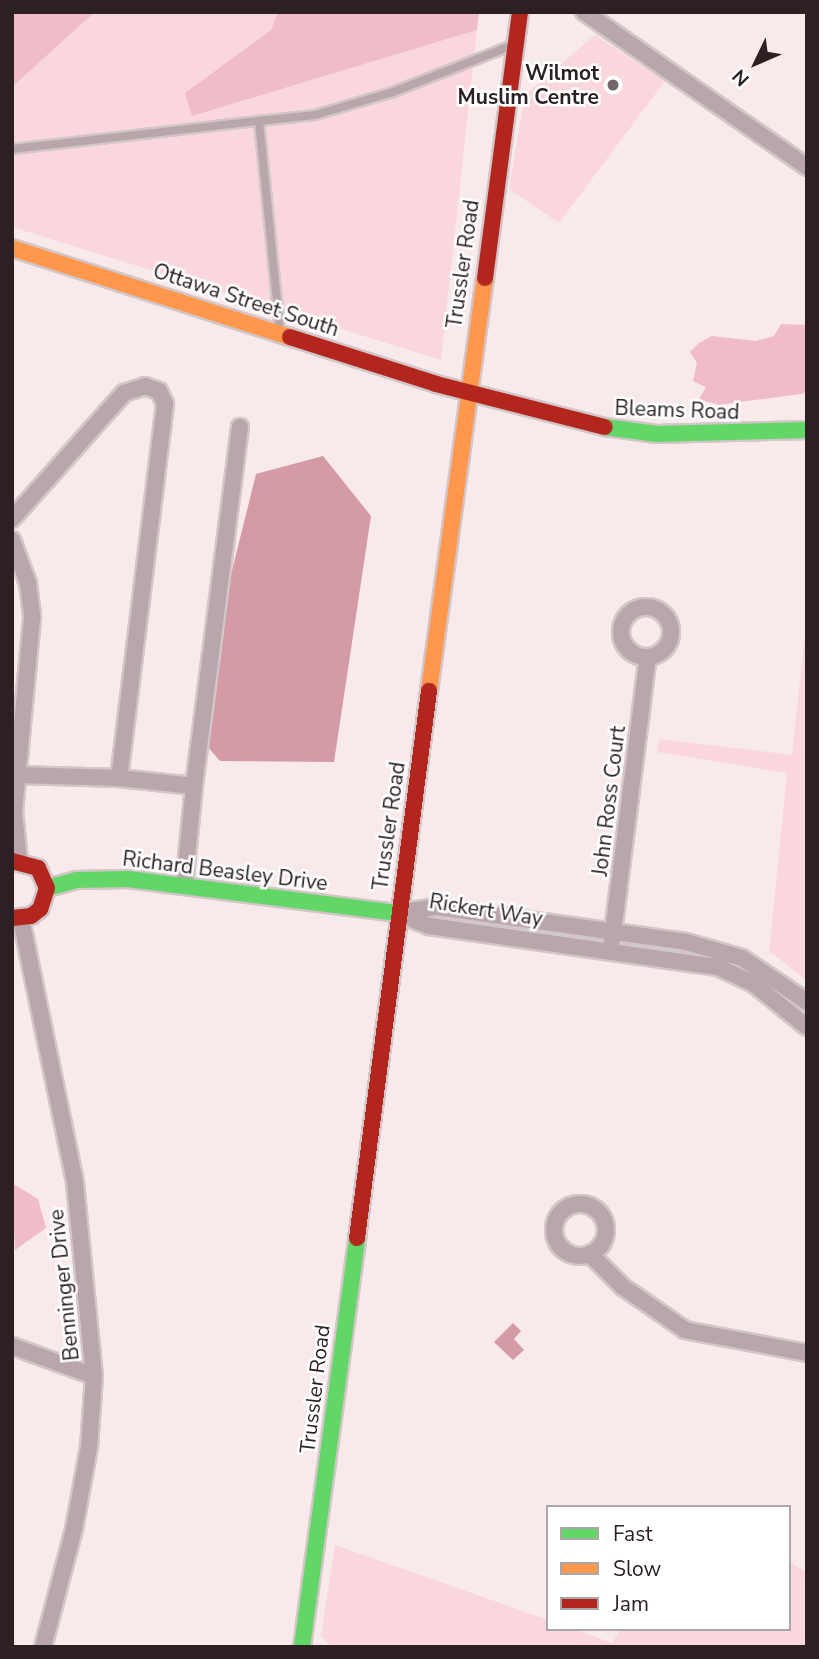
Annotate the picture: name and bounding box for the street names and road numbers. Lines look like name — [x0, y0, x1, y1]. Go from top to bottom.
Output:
street label: Trussler Road — [442, 198, 484, 330]
street label: Ottawa Street South — [150, 258, 342, 342]
street label: Bleams Road — [614, 395, 740, 425]
street label: John Ross Court — [587, 724, 631, 878]
street label: Trussler Road — [368, 760, 410, 892]
street label: Richard Beasley Drive — [121, 846, 329, 896]
street label: Rickert Way — [427, 889, 545, 931]
street label: Benninger Drive — [44, 1208, 84, 1362]
street label: Trussler Road — [295, 1323, 335, 1455]

